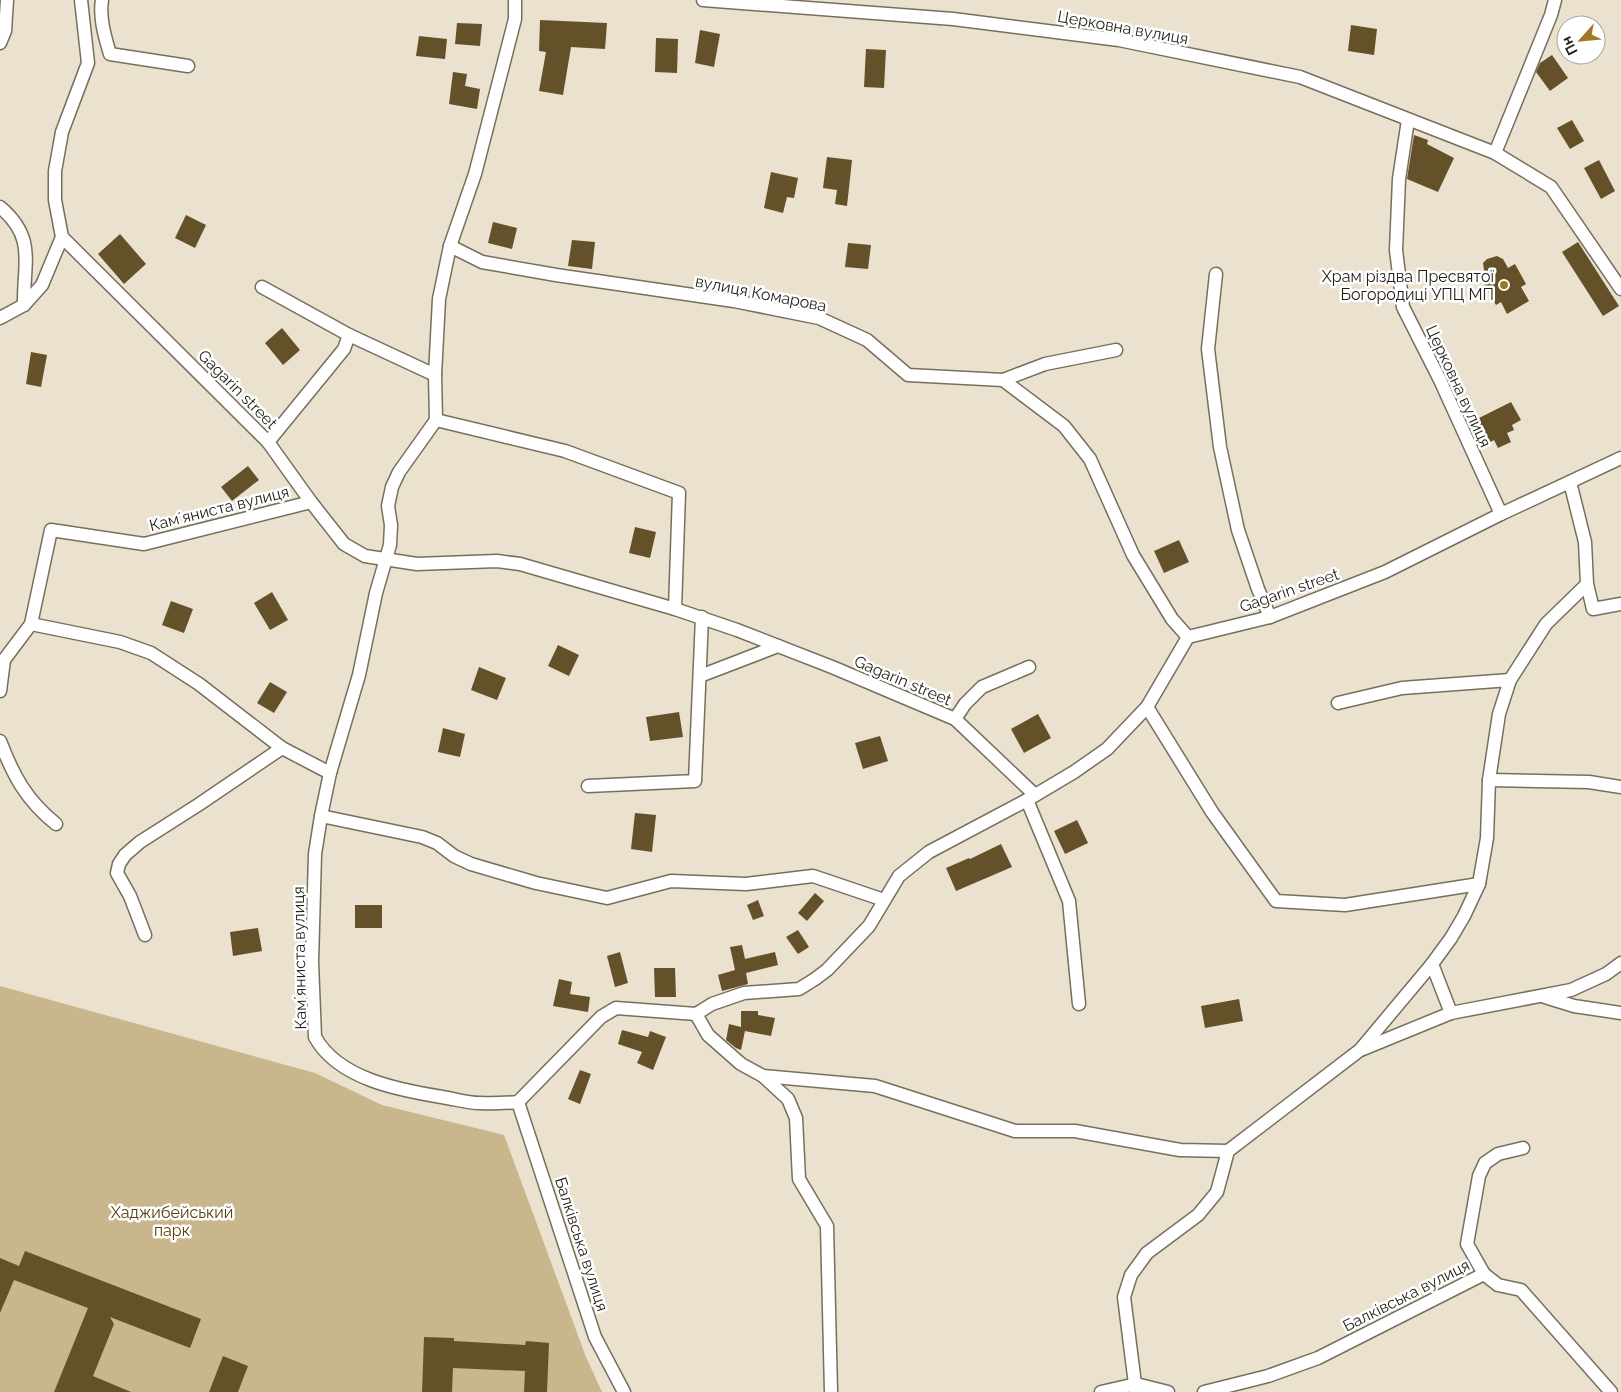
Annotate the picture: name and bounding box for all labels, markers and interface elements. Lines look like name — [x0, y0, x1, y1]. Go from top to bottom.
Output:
street label: Церковна вулиця — [1056, 7, 1190, 48]
north arrow — [1556, 15, 1606, 65]
text: Пн — [1558, 34, 1581, 58]
place label: Храм різдва Пресвятої Богородиці УПЦ МП — [1322, 267, 1495, 304]
street label: вулиця Комарова — [694, 271, 828, 316]
marker: Храм різдва Пресвятої Богородиці УПЦ МП — [1498, 279, 1510, 291]
street label: Церковна вулиця — [1422, 322, 1495, 450]
street label: Gagarin street — [194, 346, 282, 433]
street label: Камʼяниста вулиця — [147, 482, 291, 535]
street label: Gagarin street — [1237, 564, 1342, 616]
street label: Gagarin street — [851, 651, 955, 710]
street label: Камʼяниста вулиця — [289, 886, 310, 1030]
street label: Балківська вулиця — [551, 1175, 612, 1314]
park label: Хаджибейський парк — [111, 1203, 233, 1240]
street label: Балківська вулиця — [1340, 1255, 1473, 1336]

